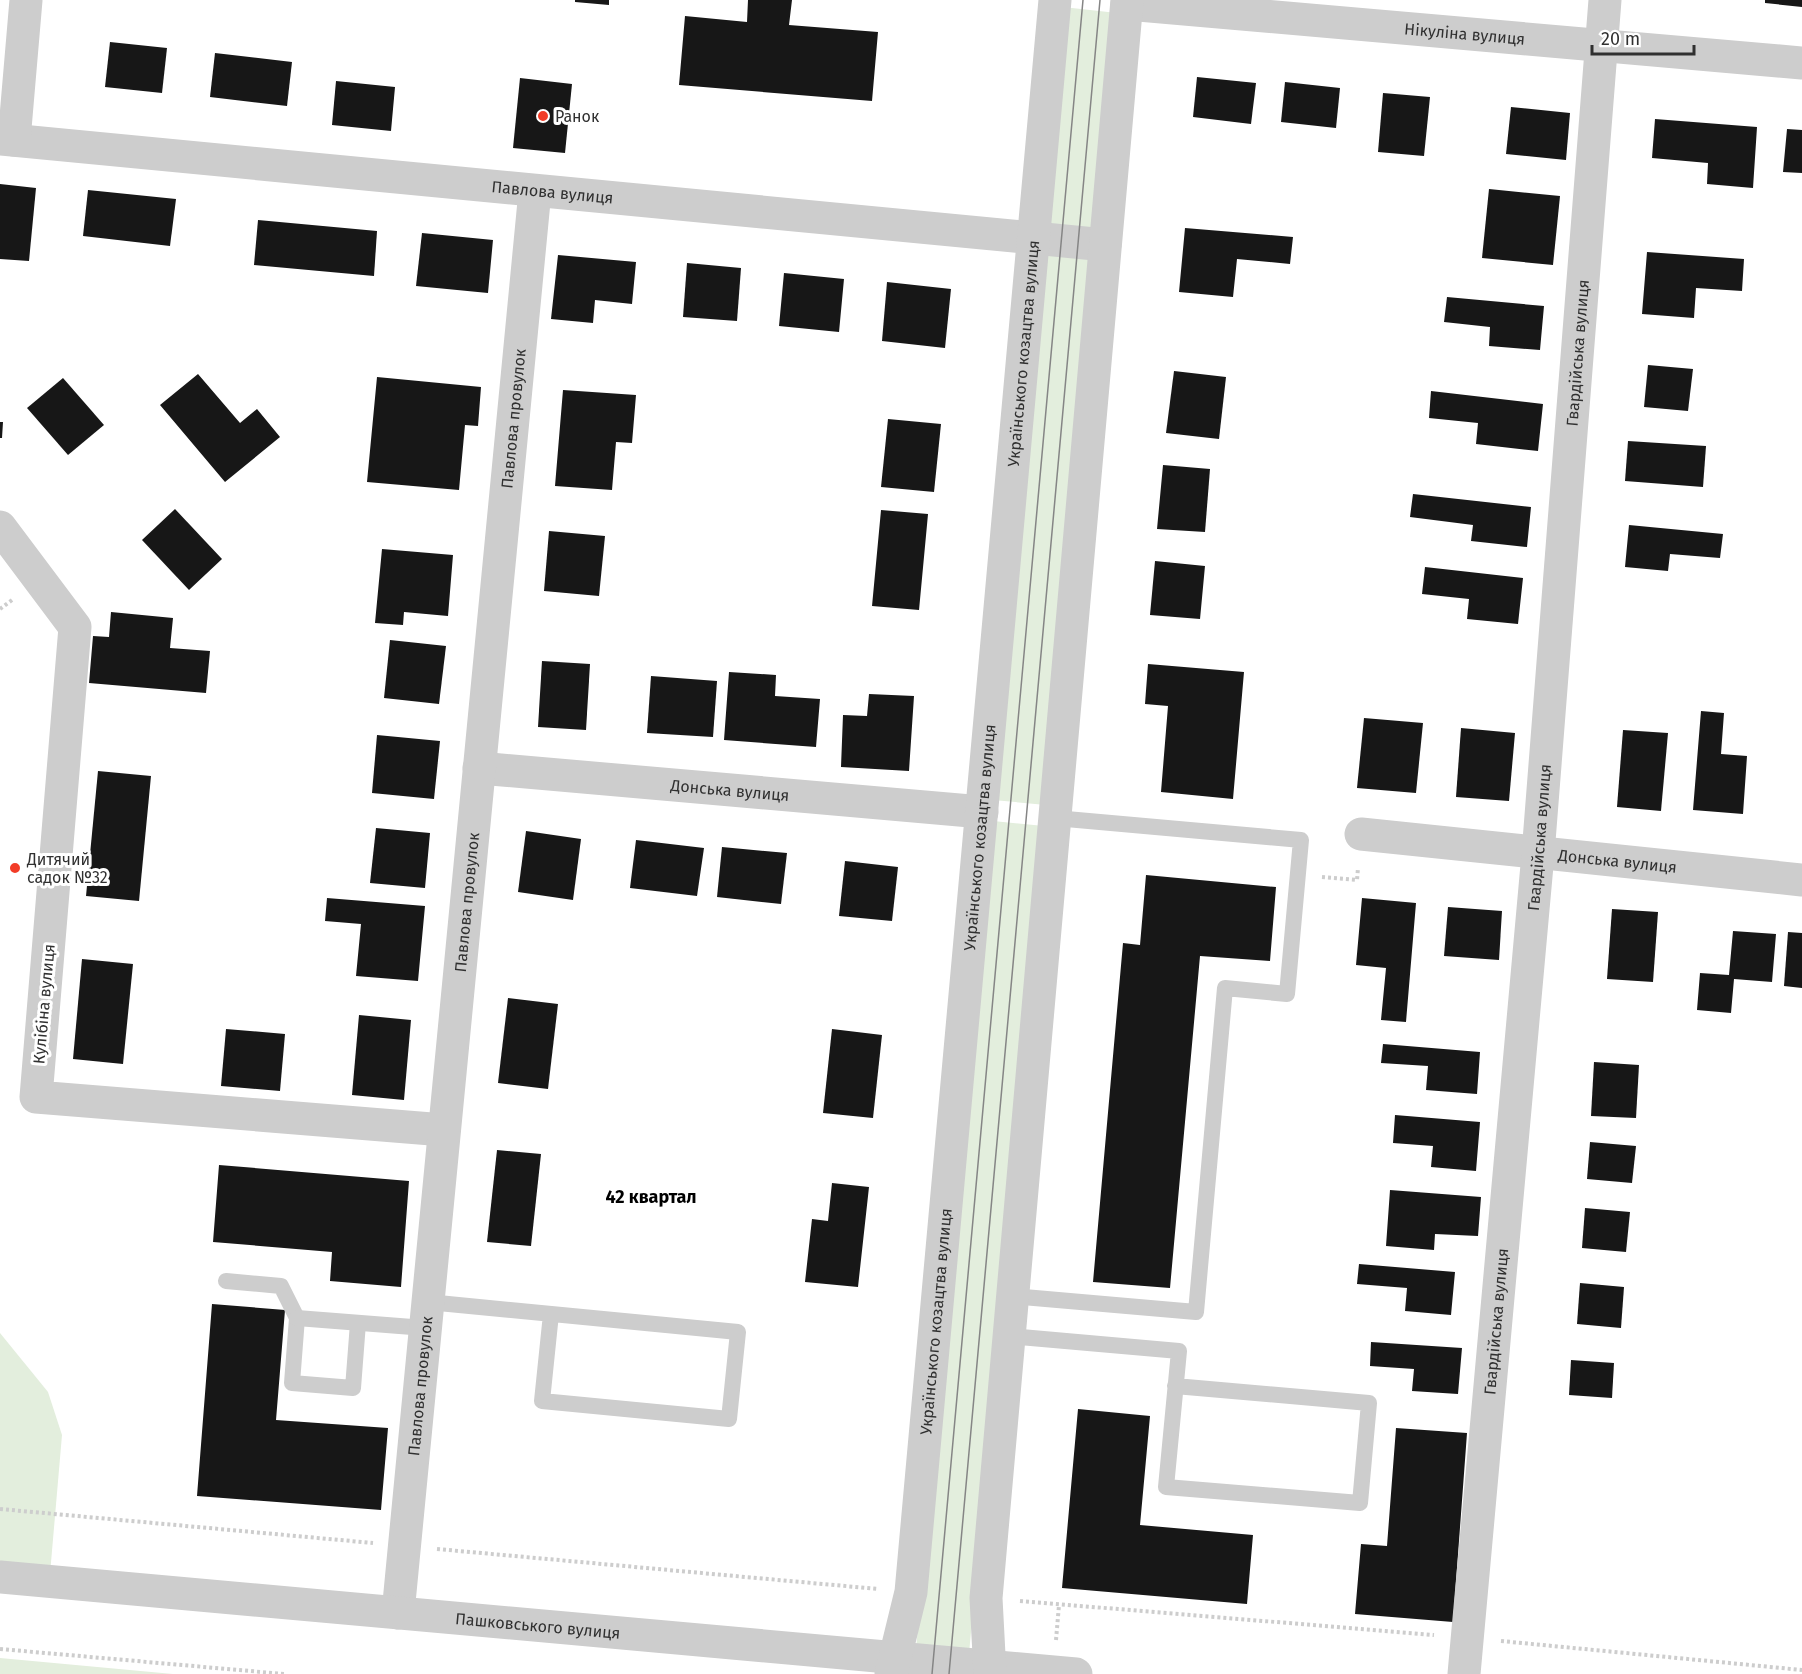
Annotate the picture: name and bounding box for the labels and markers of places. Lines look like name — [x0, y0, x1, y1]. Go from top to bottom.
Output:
place label: Ранок — [555, 107, 600, 126]
marker: Ранок — [536, 109, 550, 123]
place label: Дитячий садок №32 — [26, 850, 108, 887]
marker: Дитячий садок №32 — [8, 861, 22, 875]

